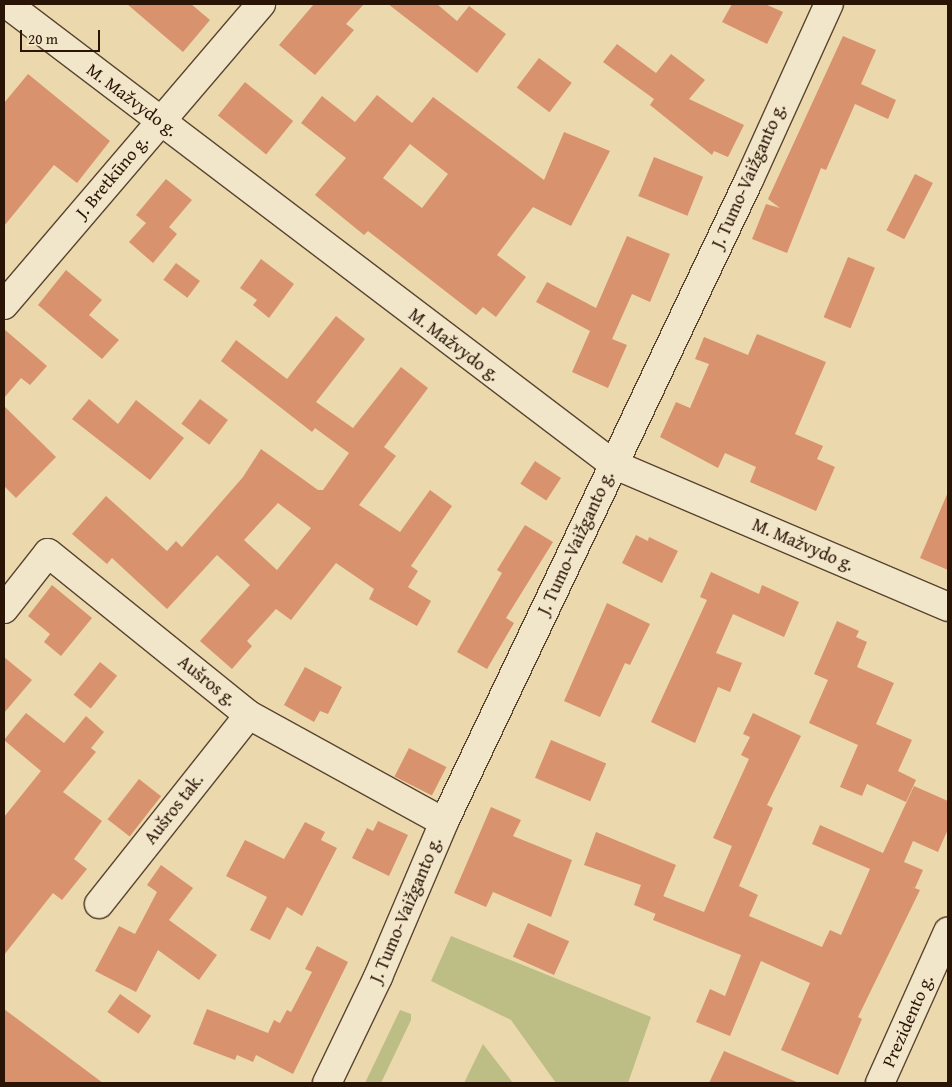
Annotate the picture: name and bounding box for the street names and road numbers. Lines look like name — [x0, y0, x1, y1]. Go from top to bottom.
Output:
street label: M. Mažvydo g. — [82, 59, 182, 141]
street label: J. Tumo-Vaižganto g. — [707, 100, 791, 252]
street label: J. Bretkūno g. — [71, 131, 153, 223]
street label: M. Mažvydo g. — [404, 304, 504, 386]
street label: J. Tumo-Vaižganto g. — [533, 468, 619, 618]
street label: M. Mažvydo g. — [749, 514, 857, 576]
street label: Aušros g. — [174, 651, 240, 711]
street label: Aušros tak. — [140, 769, 208, 849]
street label: J. Tumo-Vaižganto g. — [365, 834, 447, 986]
street label: Prezidento g. — [878, 971, 938, 1071]

